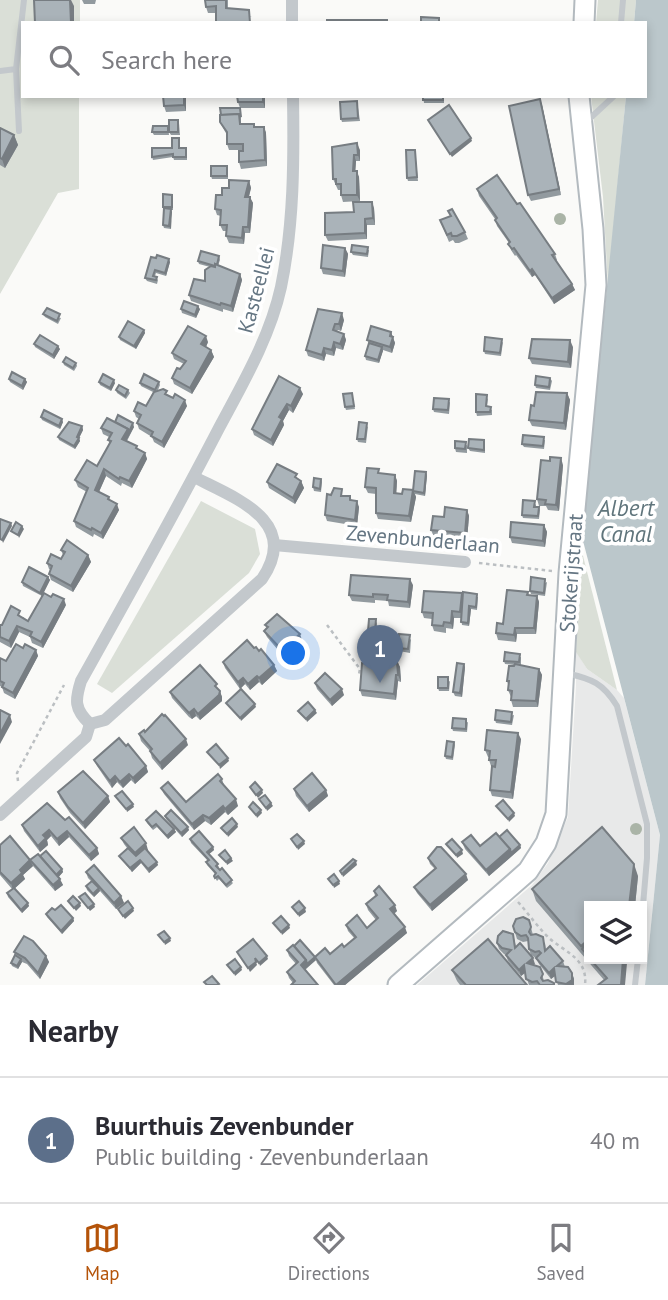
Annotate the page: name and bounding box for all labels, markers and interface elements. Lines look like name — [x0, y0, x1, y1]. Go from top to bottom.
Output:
search box — [21, 21, 647, 98]
icon: search — [45, 41, 83, 79]
text: Search here — [101, 43, 232, 76]
street label: Kasteellei — [232, 244, 280, 336]
water label: Albert Canal — [597, 493, 656, 548]
street label: Stokerijstraat — [553, 513, 589, 633]
street label: Zevenbunderlaan — [345, 519, 501, 559]
pin: 1 — [357, 625, 403, 683]
your location — [276, 636, 310, 670]
map controls — [584, 901, 647, 964]
button: layers — [584, 901, 647, 964]
text: Nearby — [28, 1011, 118, 1050]
text: Buurthuis Zevenbunder — [95, 1109, 354, 1142]
text: 1 — [44, 1126, 58, 1155]
text: 40 m — [590, 1126, 640, 1155]
text: Public building · Zevenbunderlaan — [95, 1142, 429, 1171]
tab: Map — [83, 1219, 121, 1285]
tab: Directions — [288, 1219, 370, 1285]
tab: Saved — [536, 1219, 585, 1285]

